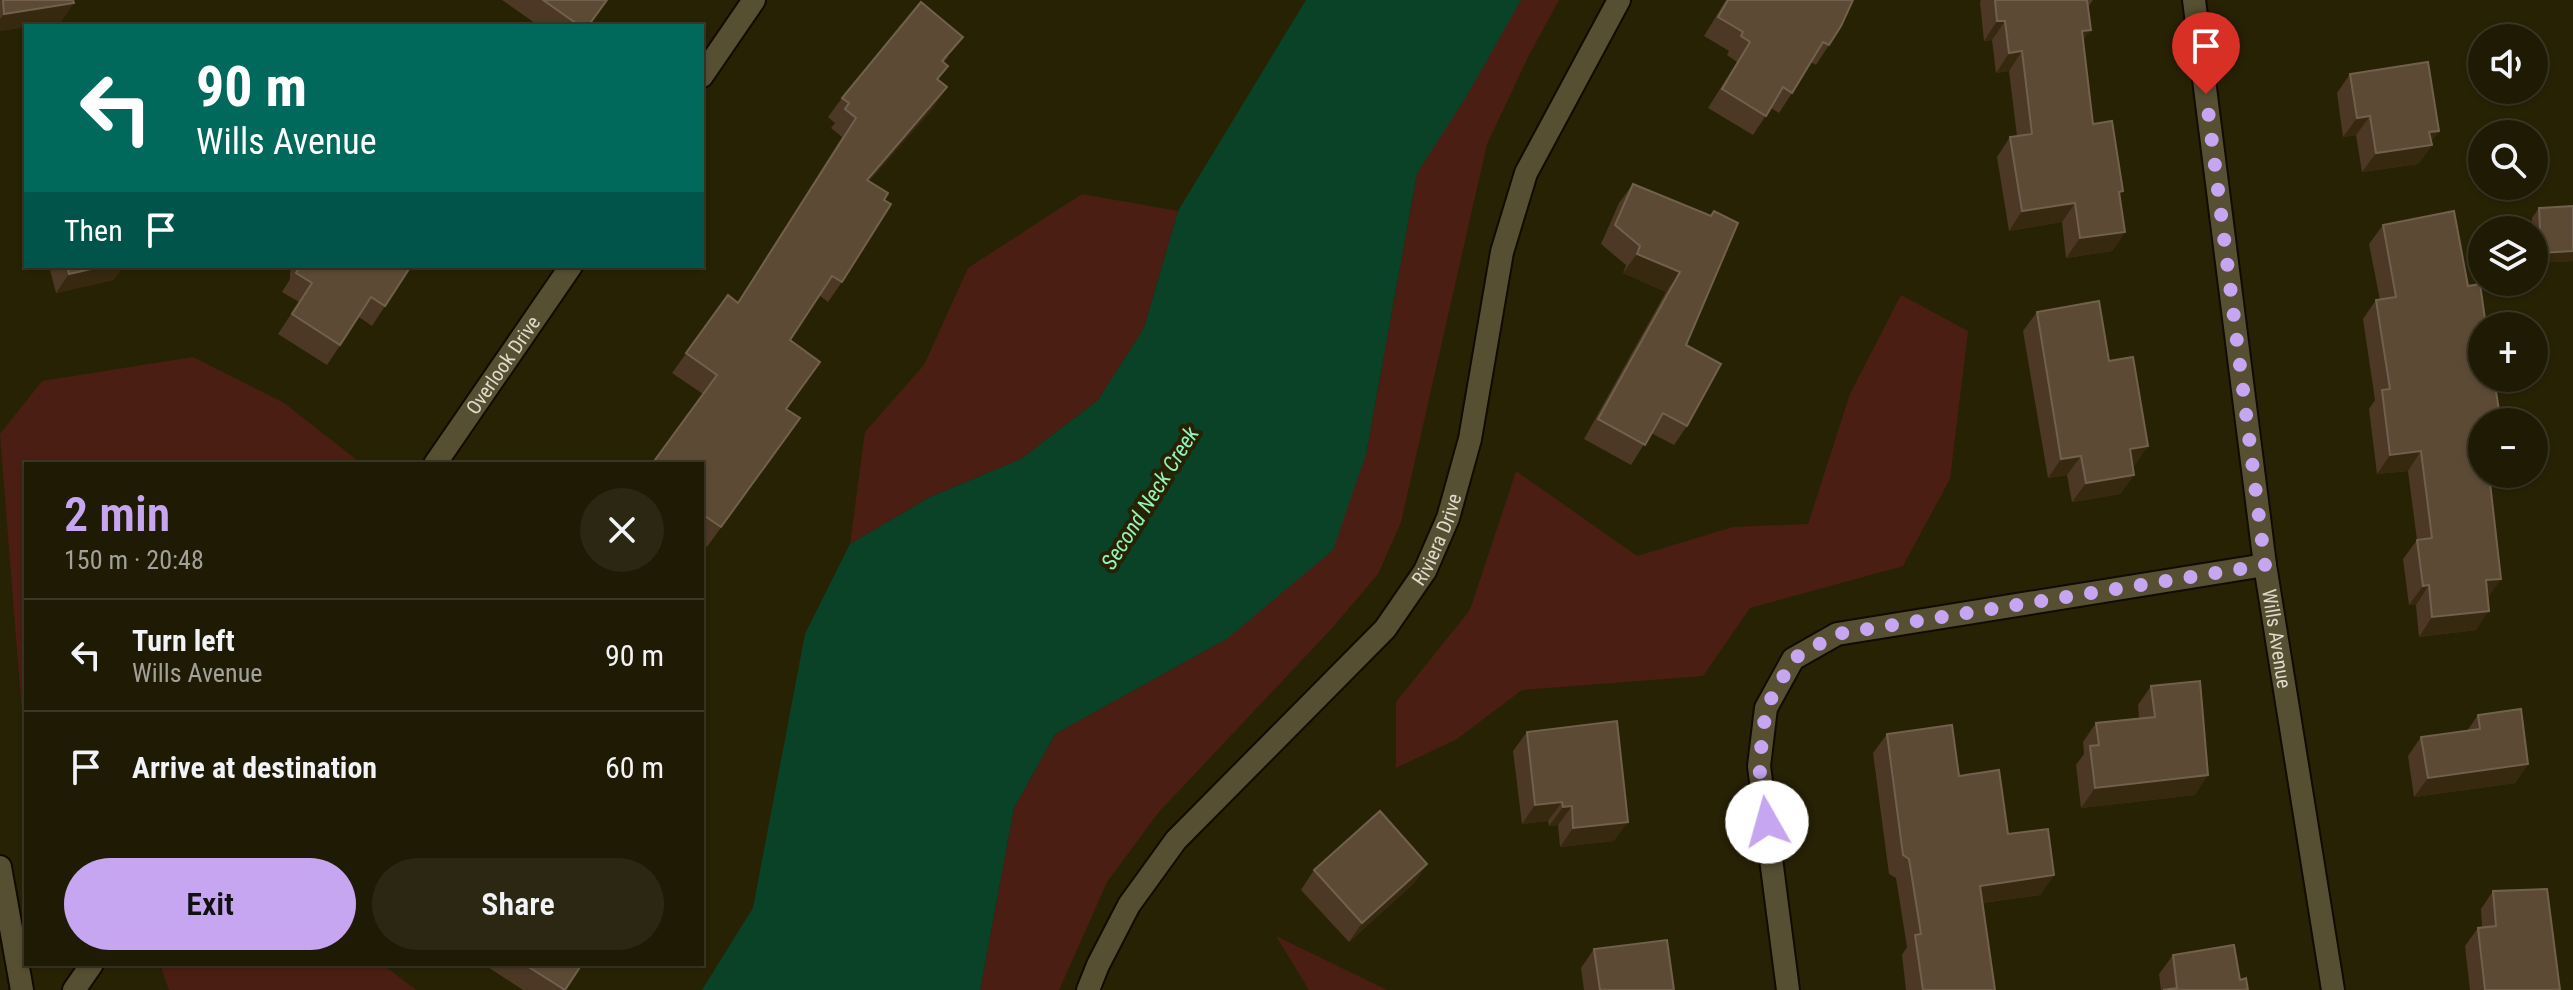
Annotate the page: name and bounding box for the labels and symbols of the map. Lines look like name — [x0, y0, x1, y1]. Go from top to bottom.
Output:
pin — [2172, 12, 2240, 94]
street label: Overlook Drive — [461, 311, 545, 419]
water label: Second Neck Creek — [1096, 422, 1204, 574]
street label: Riviera Drive — [1407, 491, 1466, 590]
street label: Wills Avenue — [2257, 587, 2297, 690]
position arrow — [1725, 780, 1809, 864]

